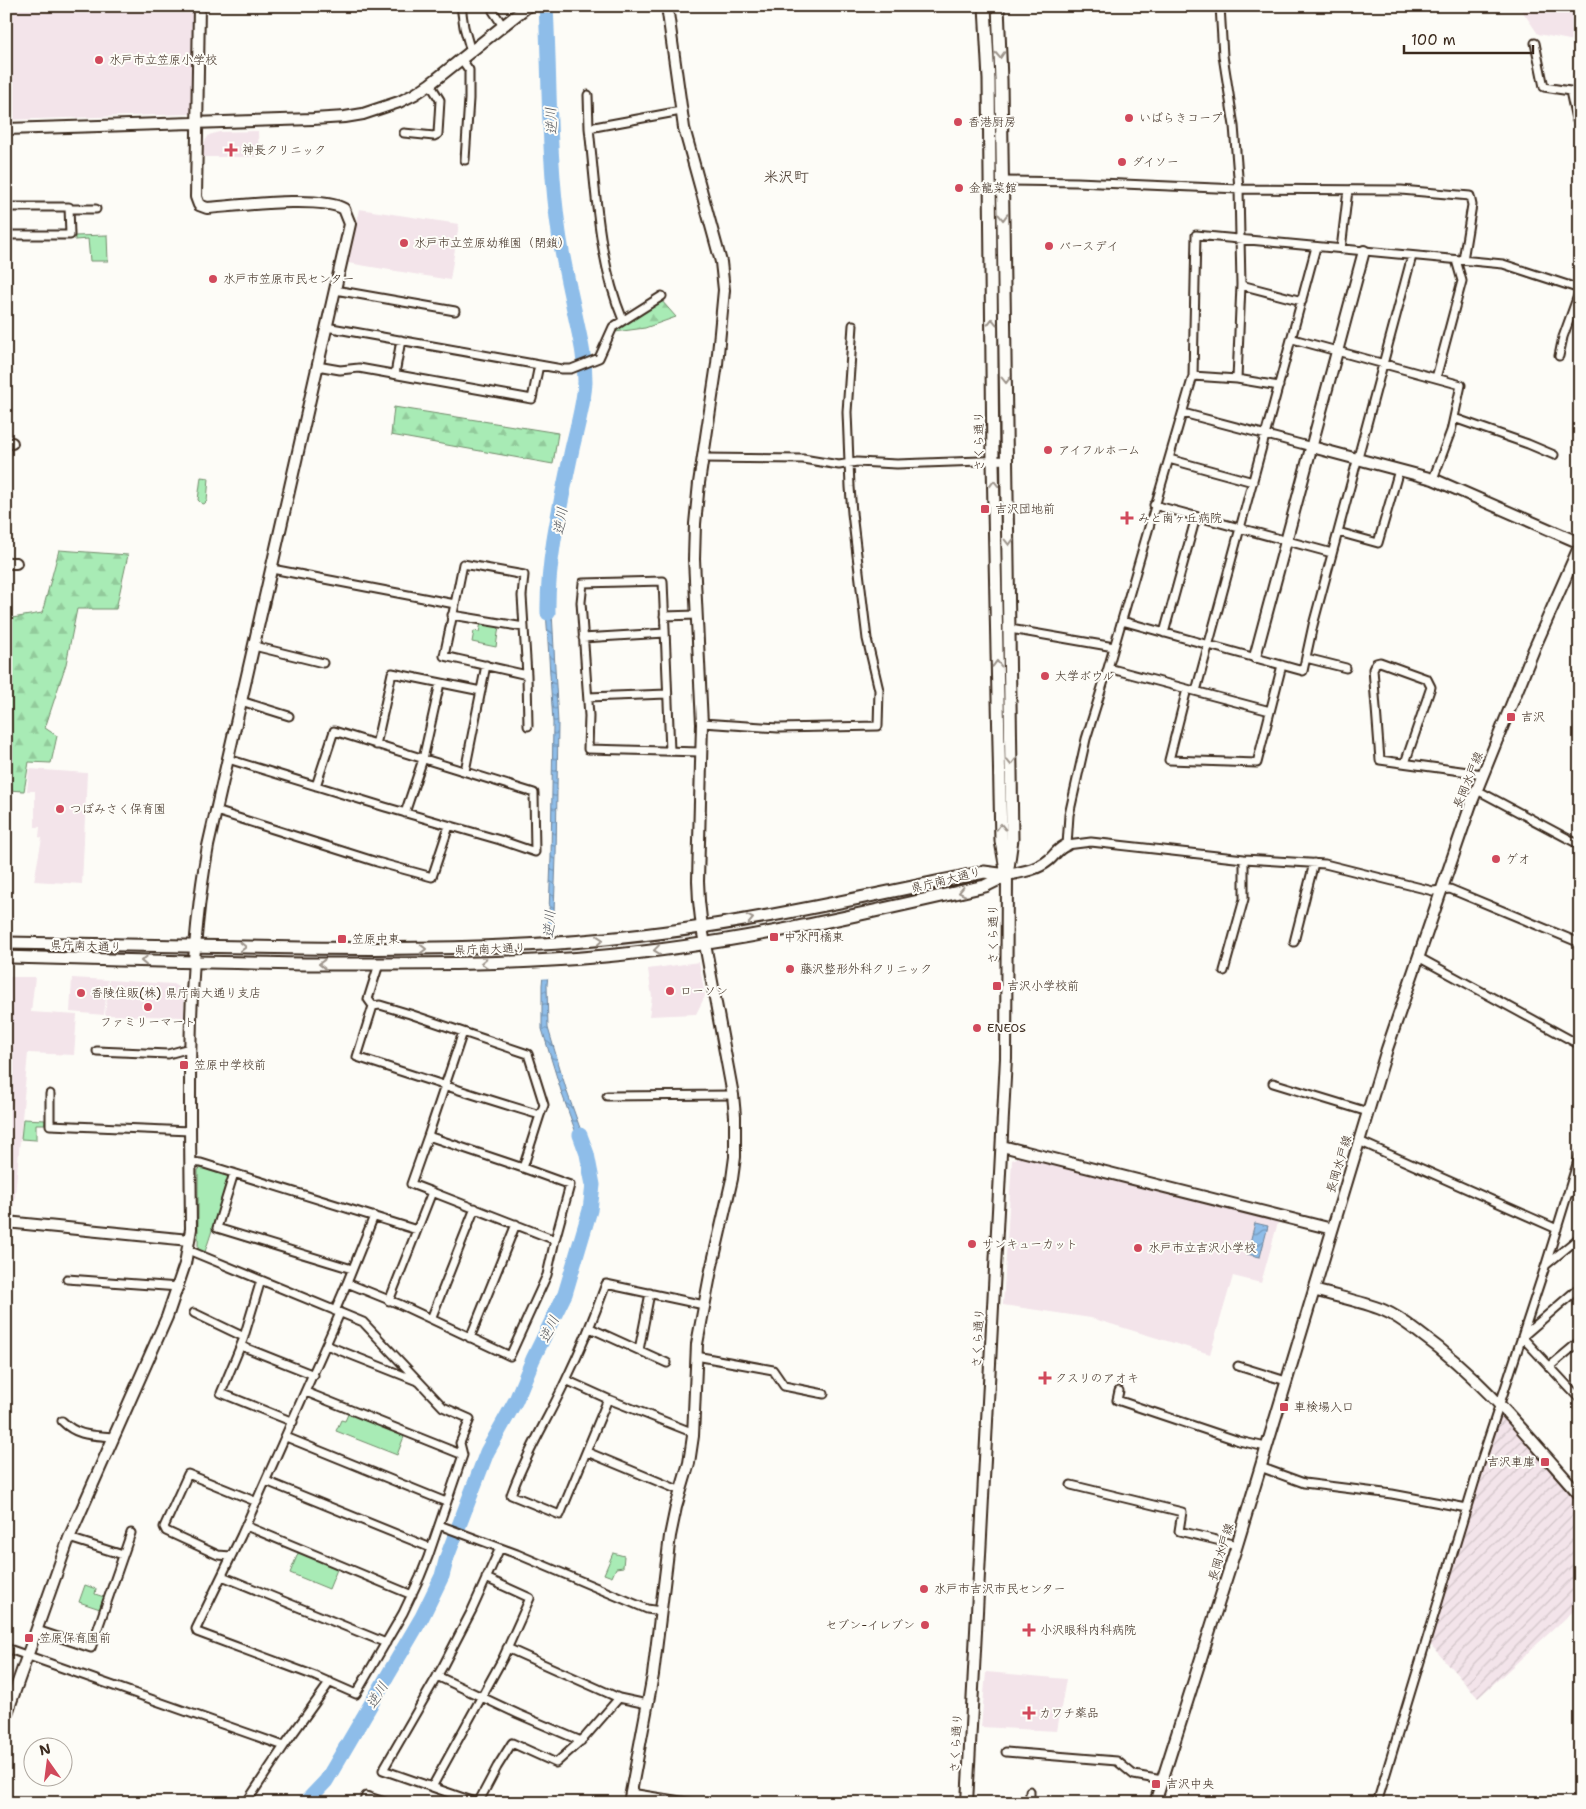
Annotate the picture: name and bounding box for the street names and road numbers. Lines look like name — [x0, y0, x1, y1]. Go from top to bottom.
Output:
street label: さくら通り — [970, 411, 988, 471]
street label: 長岡水戸線 — [1449, 749, 1487, 811]
street label: 県庁南大通り — [909, 864, 983, 896]
street label: さくら通り — [985, 904, 1001, 964]
street label: 県庁南大通り — [50, 937, 122, 955]
street label: 県庁南大通り — [454, 940, 526, 958]
street label: 長岡水戸線 — [1323, 1133, 1355, 1195]
street label: さくら通り — [968, 1308, 988, 1368]
street label: 長岡水戸線 — [1205, 1521, 1237, 1583]
street label: さくら通り — [946, 1713, 966, 1773]

